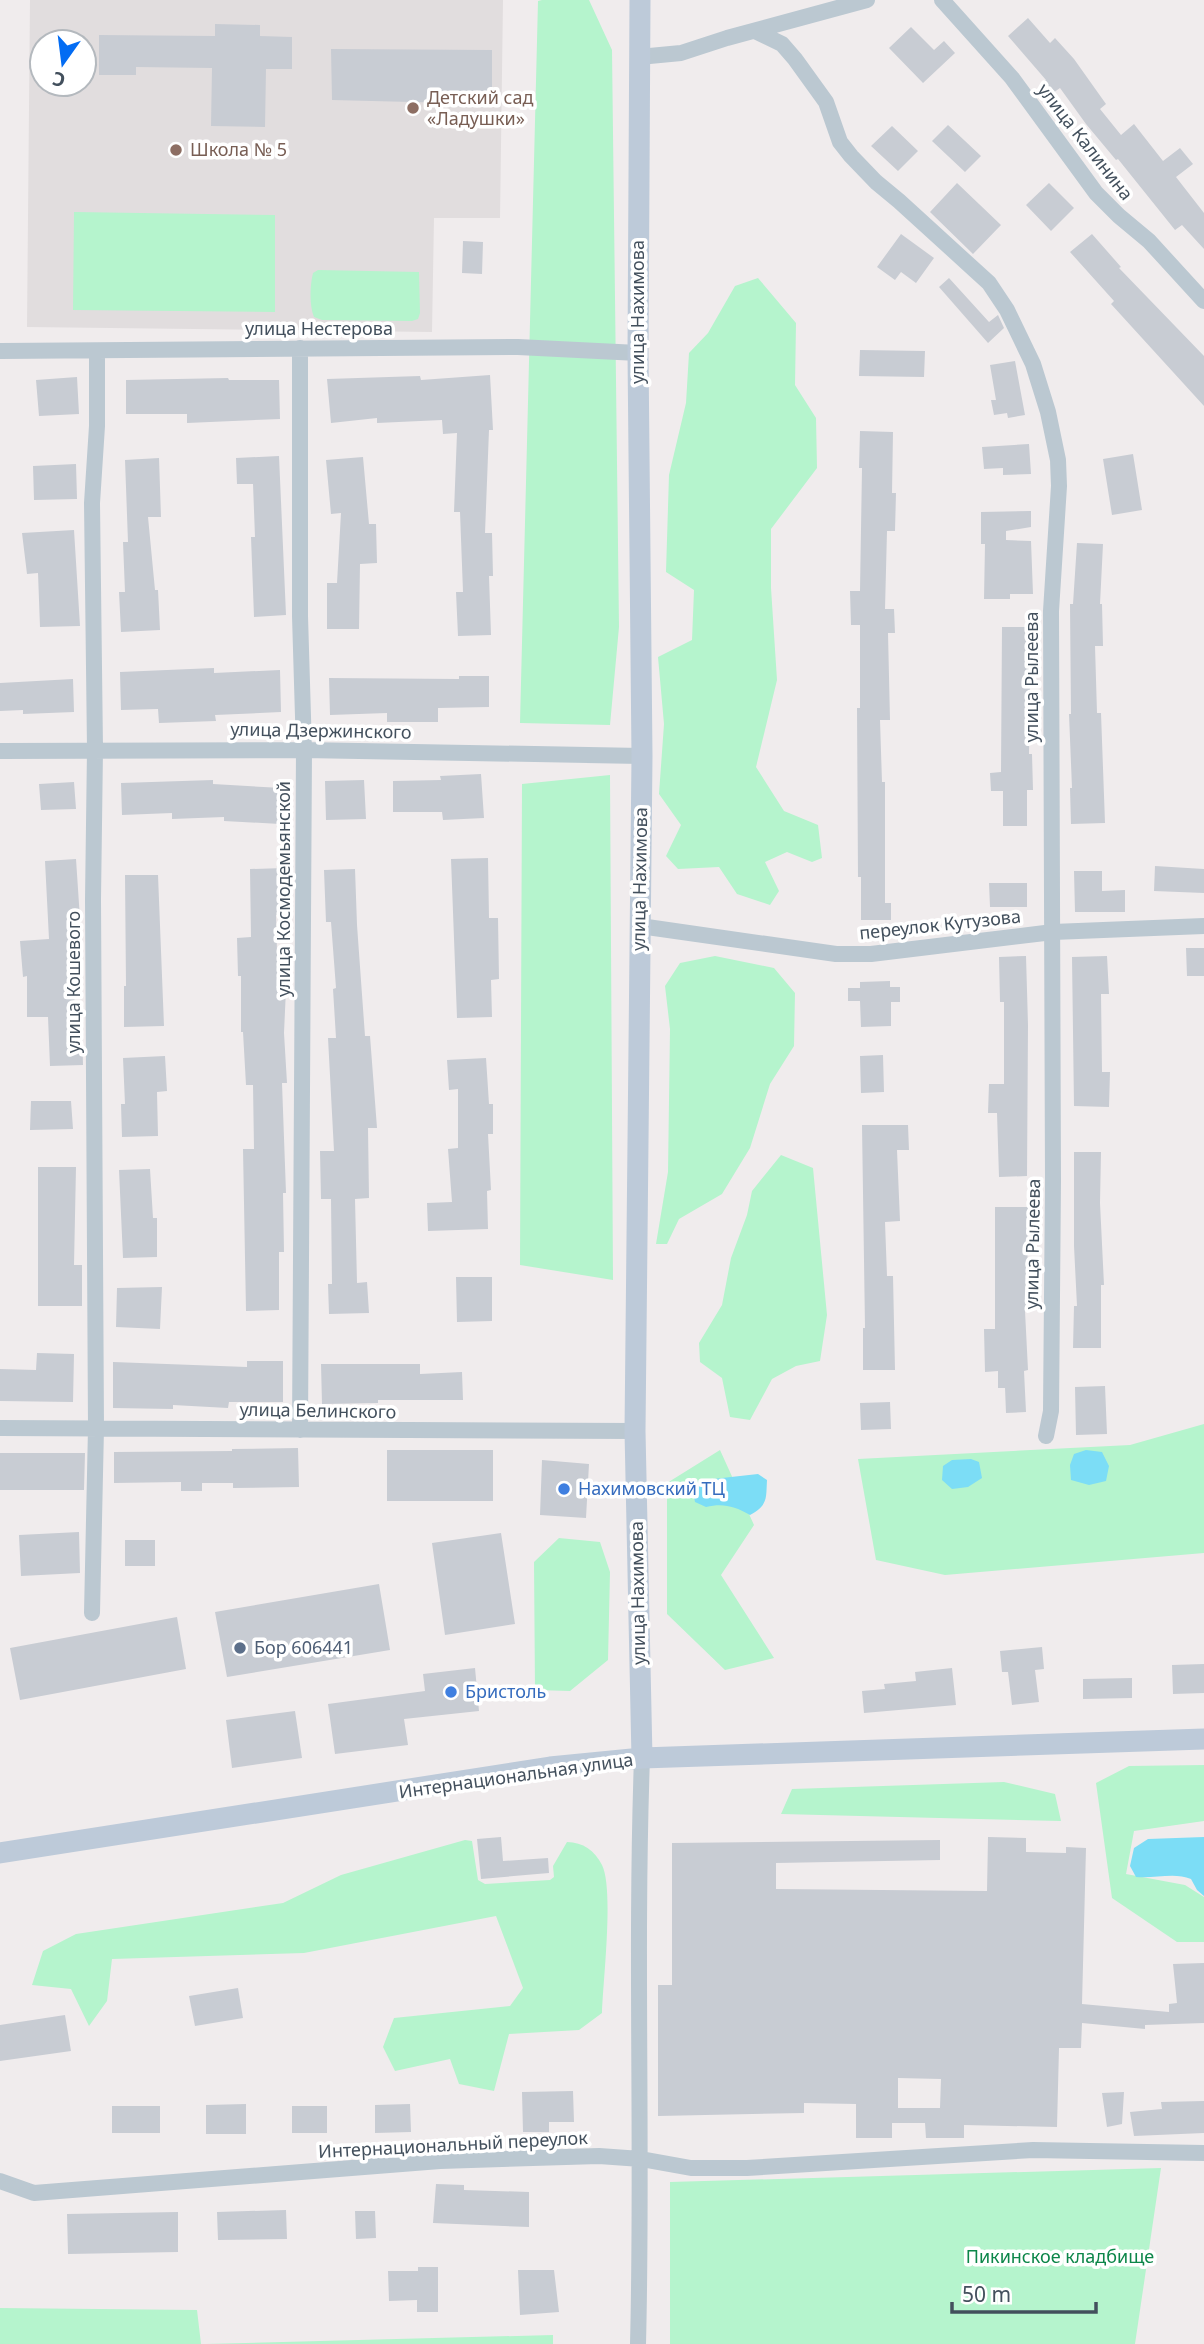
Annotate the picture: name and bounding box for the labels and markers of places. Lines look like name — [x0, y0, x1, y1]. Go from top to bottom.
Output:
place label: Детский сад «Ладушки» — [427, 85, 533, 130]
marker: Детский сад «Ладушки» — [405, 100, 421, 116]
place label: Школа № 5 — [190, 137, 287, 161]
marker: Школа № 5 — [168, 142, 184, 158]
place label: Нахимовский ТЦ — [578, 1476, 726, 1500]
marker: Нахимовский ТЦ — [556, 1481, 572, 1497]
place label: Бор 606441 — [254, 1635, 353, 1659]
marker: Бор 606441 — [232, 1640, 248, 1656]
place label: Бристоль — [465, 1679, 546, 1703]
marker: Бристоль — [443, 1684, 459, 1700]

